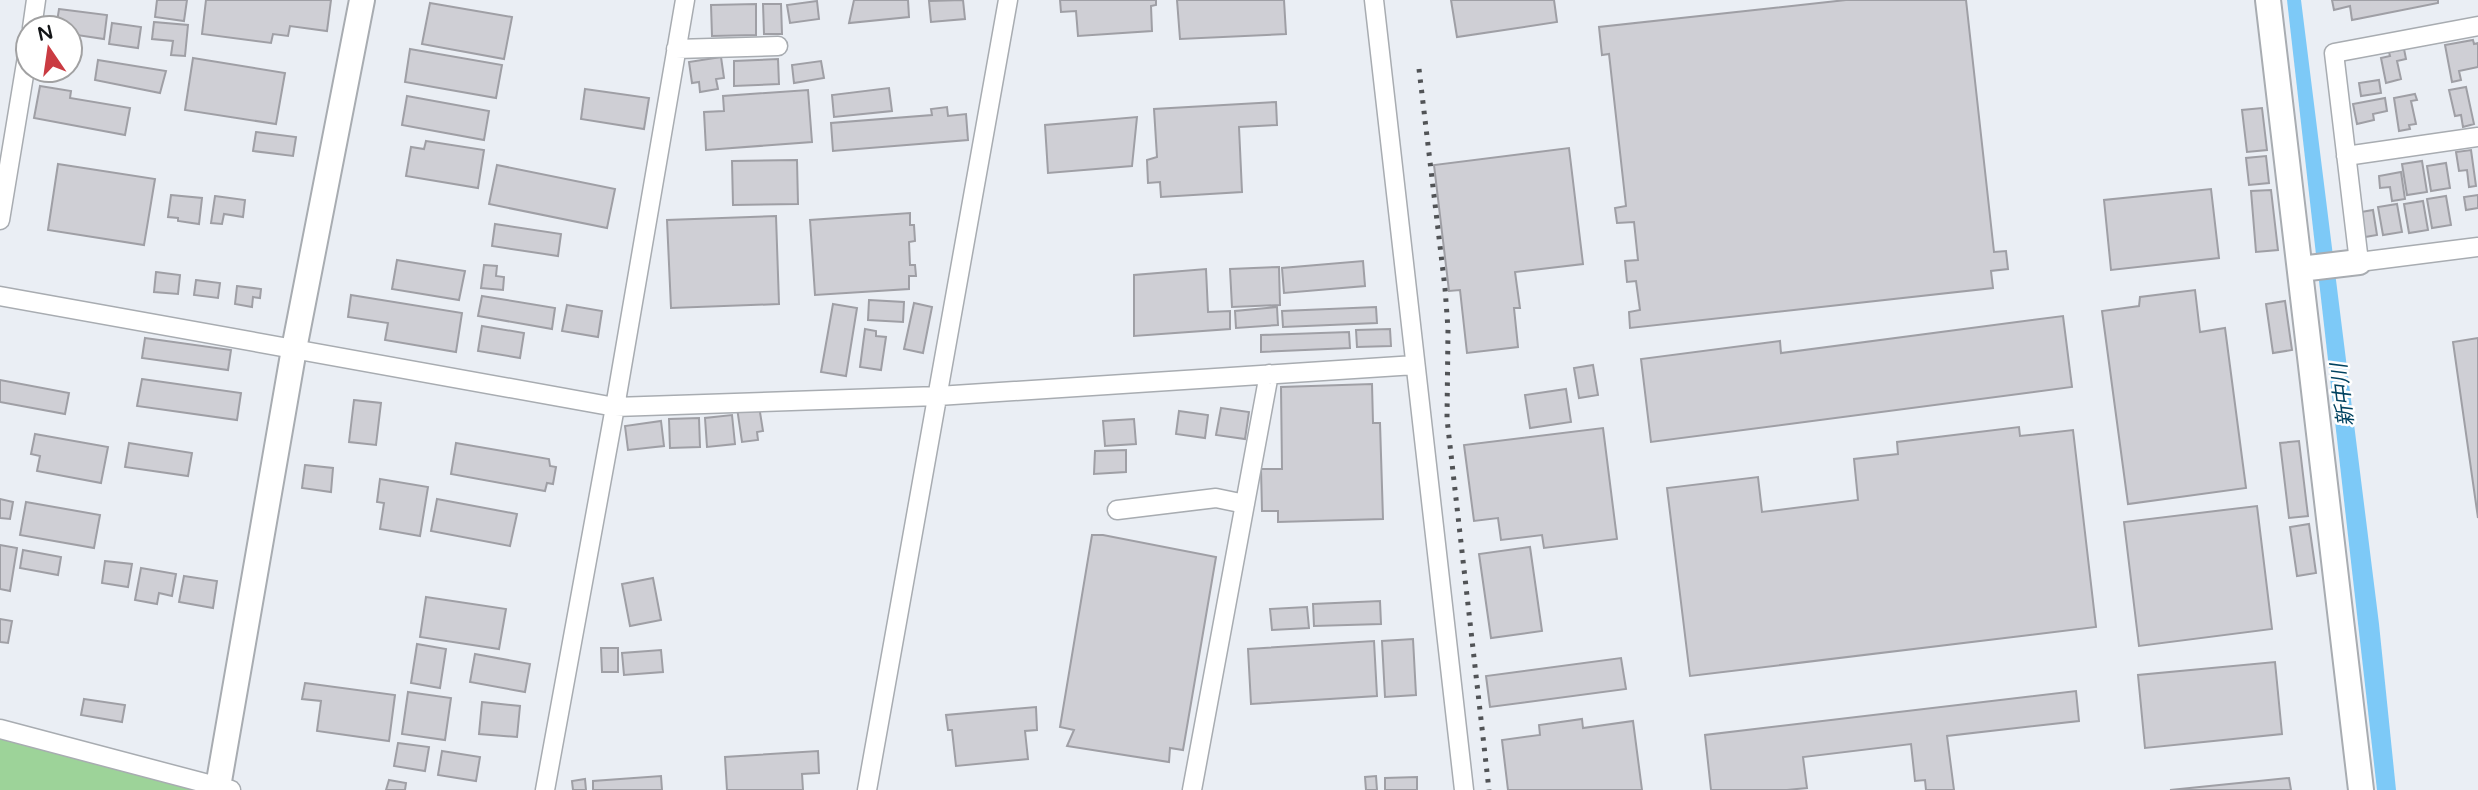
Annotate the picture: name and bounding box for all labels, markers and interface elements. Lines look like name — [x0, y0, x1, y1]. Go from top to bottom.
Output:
north arrow — [14, 14, 84, 84]
text: N — [35, 21, 55, 46]
water label: 新中川 — [2327, 360, 2359, 428]

